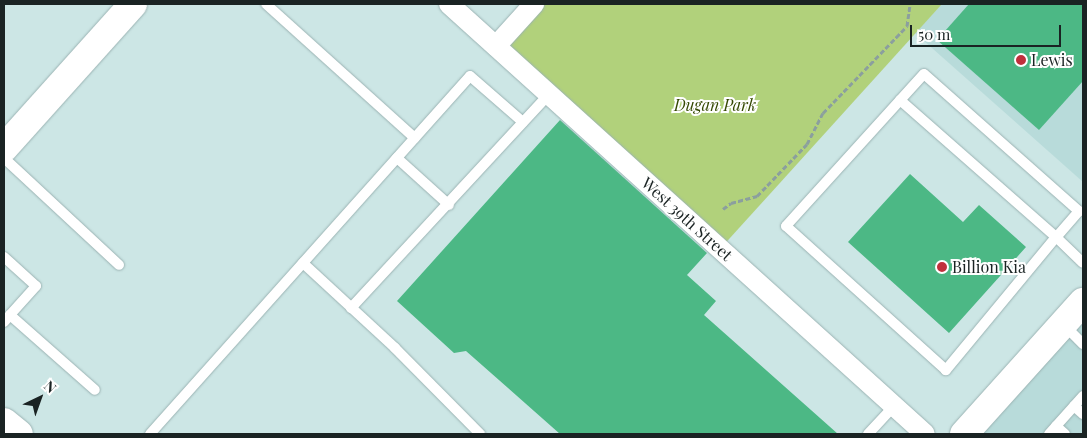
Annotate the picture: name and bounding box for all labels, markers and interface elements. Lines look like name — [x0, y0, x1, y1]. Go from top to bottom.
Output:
scale bar — [912, 15, 1063, 47]
text: 50 m — [918, 24, 950, 44]
place label: Lewis — [1031, 50, 1073, 70]
marker: Lewis — [1015, 54, 1027, 66]
park label: Dugan Park — [674, 95, 756, 115]
street label: West 39th Street — [638, 173, 736, 265]
place label: Billion Kia — [952, 257, 1026, 277]
marker: Billion Kia — [936, 261, 948, 273]
north arrow — [15, 373, 65, 423]
text: N — [40, 376, 60, 397]

